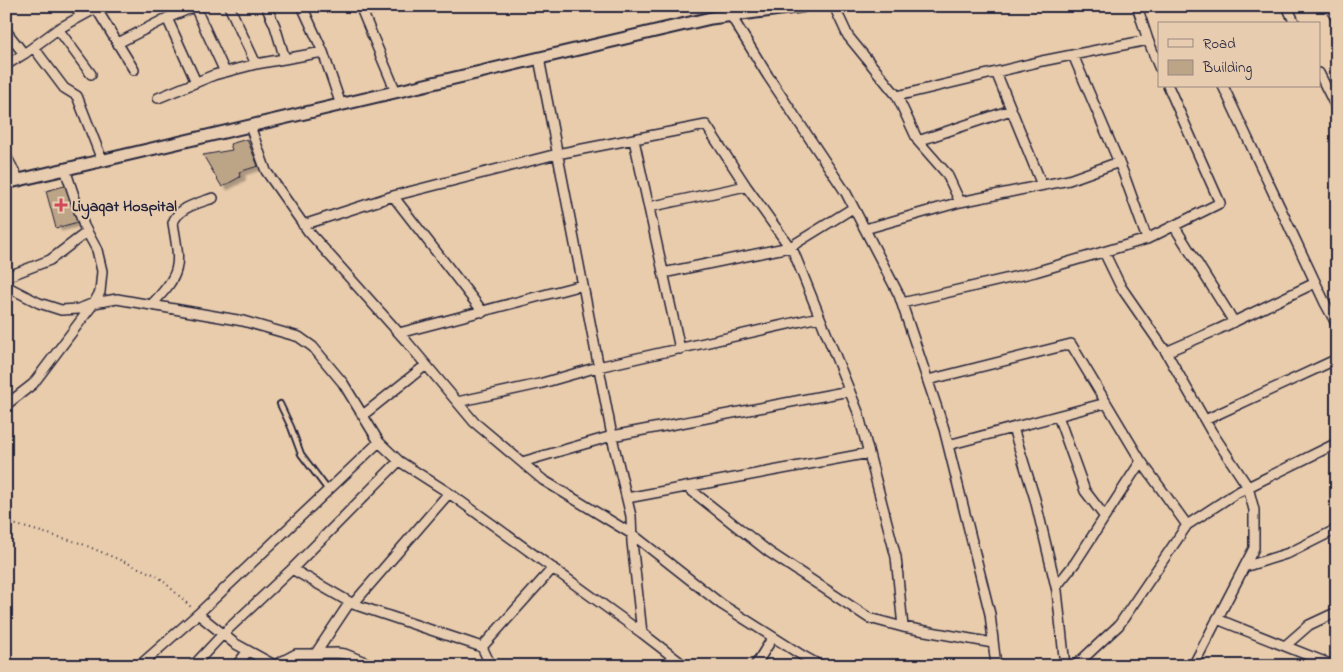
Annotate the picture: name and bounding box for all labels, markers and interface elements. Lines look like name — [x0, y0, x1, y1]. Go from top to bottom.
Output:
legend — [1158, 22, 1320, 88]
text: Road — [1203, 33, 1236, 55]
text: Building — [1202, 57, 1252, 80]
place label: Liyaqat Hospital — [72, 195, 177, 220]
marker: Liyaqat Hospital — [54, 198, 68, 212]

